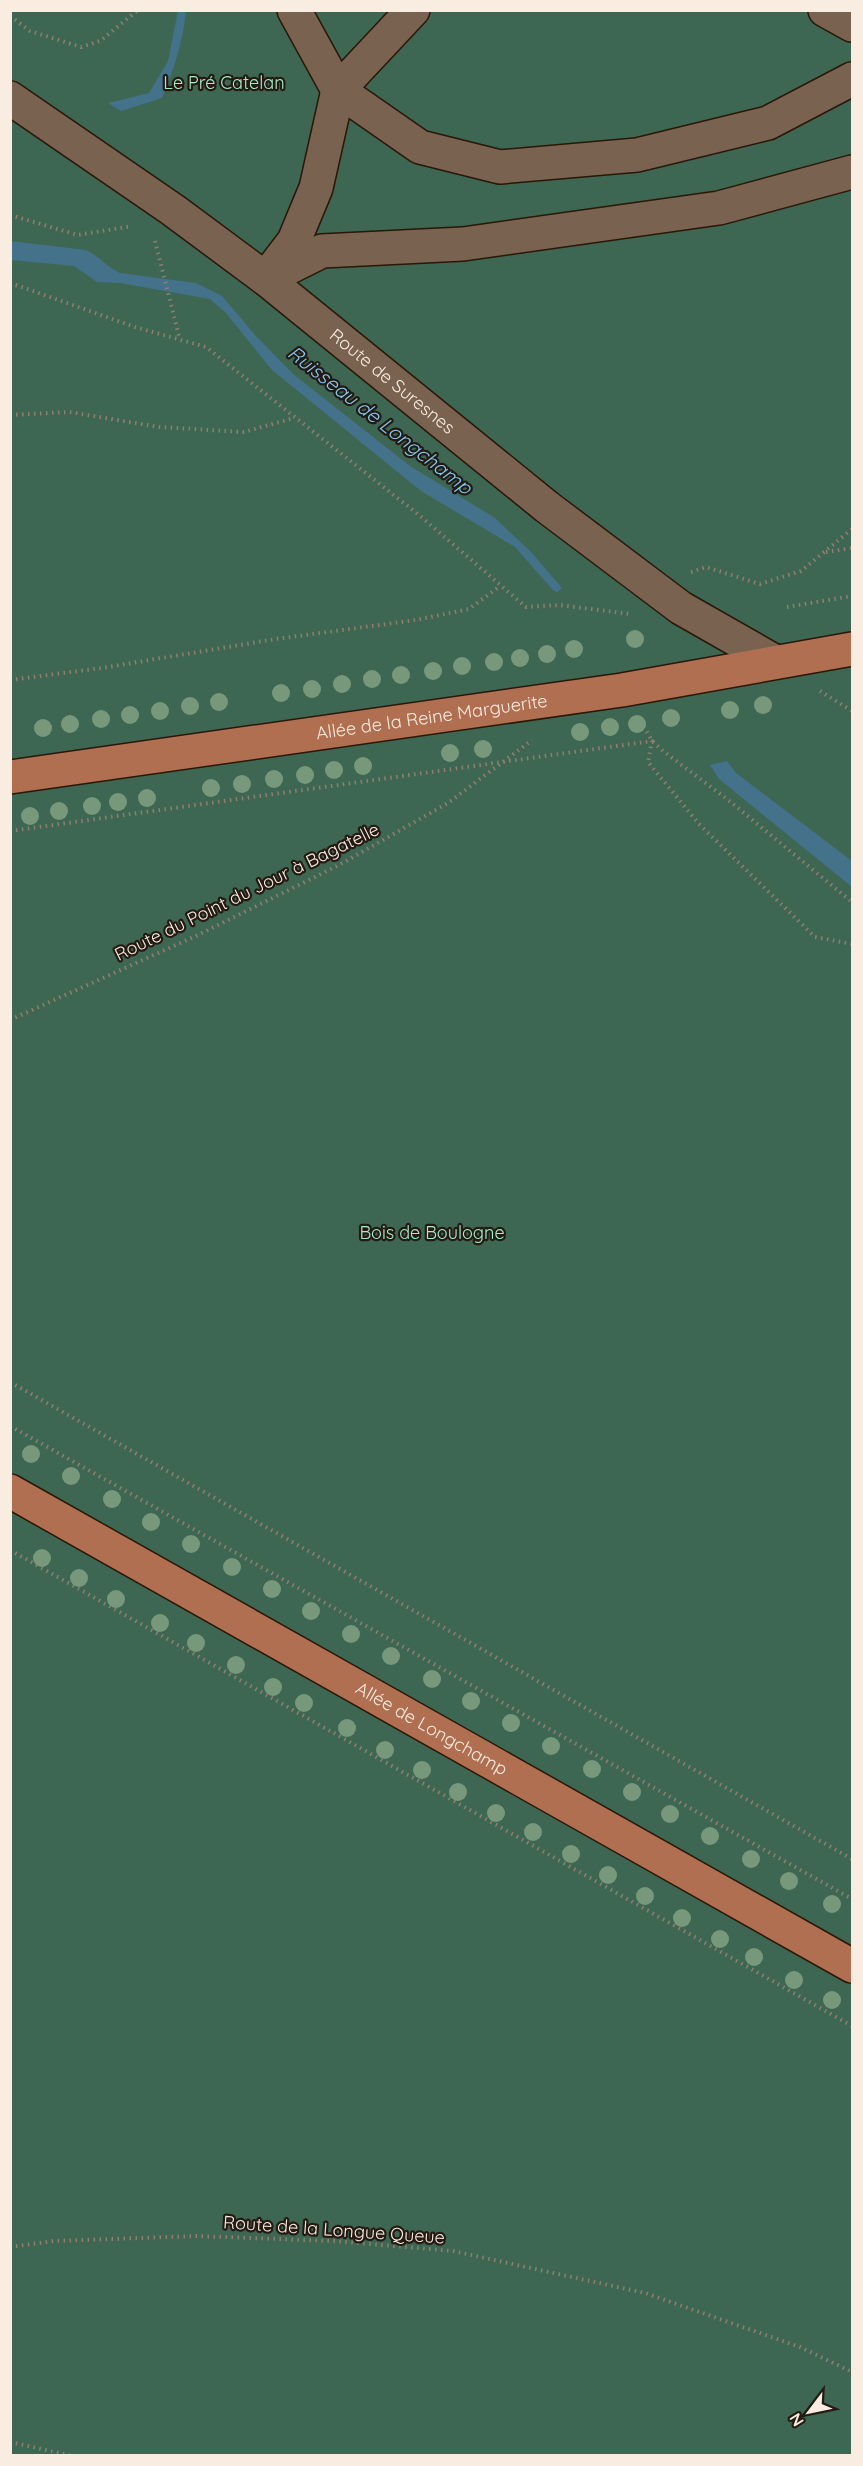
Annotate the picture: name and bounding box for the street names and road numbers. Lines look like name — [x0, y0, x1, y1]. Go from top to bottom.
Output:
street label: Route de Suresnes — [325, 323, 460, 439]
street label: Allée de la Reine Marguerite — [314, 689, 549, 744]
street label: Route du Point du Jour à Bagatelle — [111, 817, 383, 966]
street label: Allée de Longchamp — [352, 1676, 512, 1780]
street label: Route de la Longue Queue — [222, 2210, 446, 2249]

